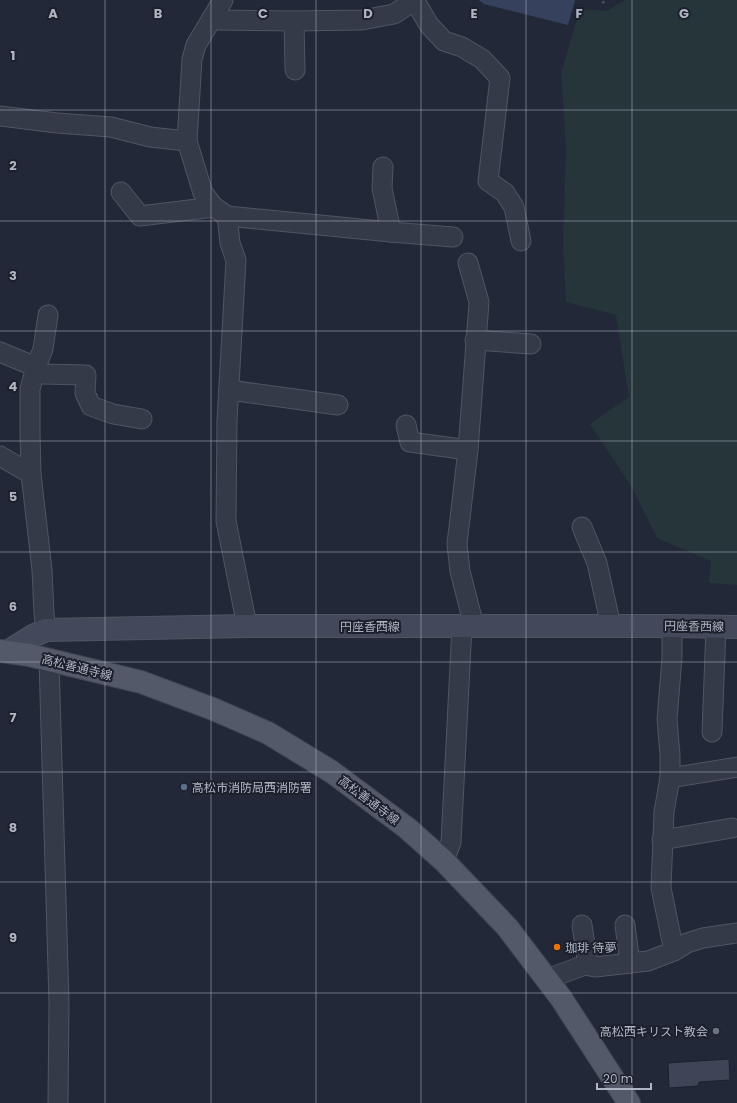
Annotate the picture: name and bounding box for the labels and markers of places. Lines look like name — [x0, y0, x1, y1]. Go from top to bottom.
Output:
place label: 高松市消防局西消防署 — [192, 779, 312, 796]
marker: 高松市消防局西消防署 — [179, 782, 189, 792]
place label: 珈琲 待夢 — [565, 939, 616, 956]
marker: 珈琲 待夢 — [552, 942, 562, 952]
place label: 高松西キリスト教会 — [600, 1023, 708, 1040]
marker: 高松西キリスト教会 — [711, 1026, 721, 1036]

